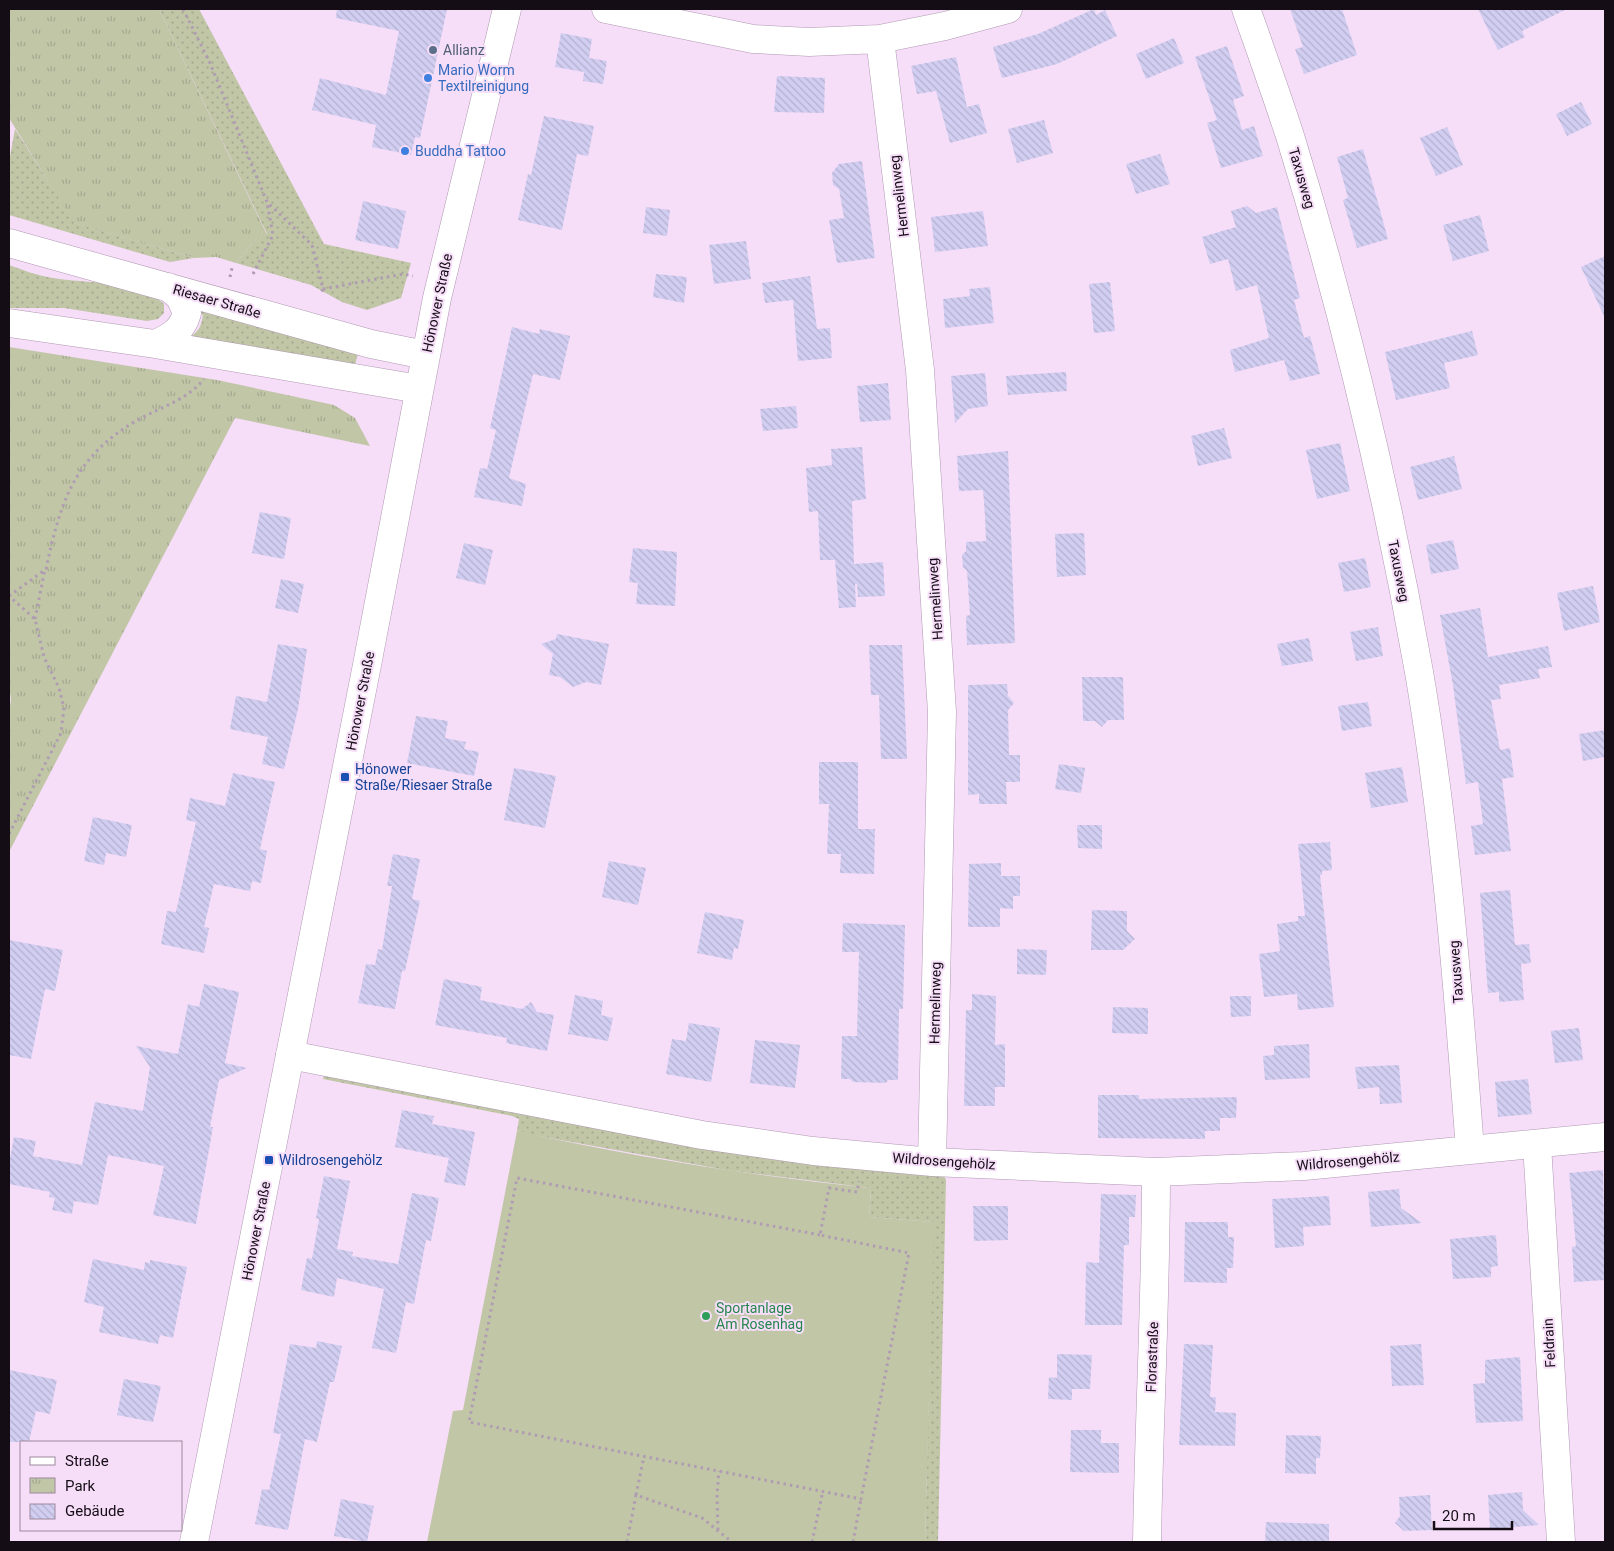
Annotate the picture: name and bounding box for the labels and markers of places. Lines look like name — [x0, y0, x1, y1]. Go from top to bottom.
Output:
place label: Allianz — [443, 42, 485, 58]
marker: Allianz — [427, 44, 439, 56]
place label: Mario Worm Textilreinigung — [438, 62, 529, 94]
marker: Mario Worm Textilreinigung — [422, 72, 434, 84]
place label: Buddha Tattoo — [415, 143, 506, 159]
marker: Buddha Tattoo — [399, 145, 411, 157]
place label: Hönower Straße/Riesaer Straße — [355, 761, 492, 793]
marker: Hönower Straße/Riesaer Straße — [339, 771, 351, 783]
place label: Wildrosengehölz — [279, 1152, 382, 1168]
marker: Wildrosengehölz — [263, 1154, 275, 1166]
place label: Sportanlage Am Rosenhag — [716, 1300, 803, 1332]
marker: Sportanlage Am Rosenhag — [700, 1310, 712, 1322]

